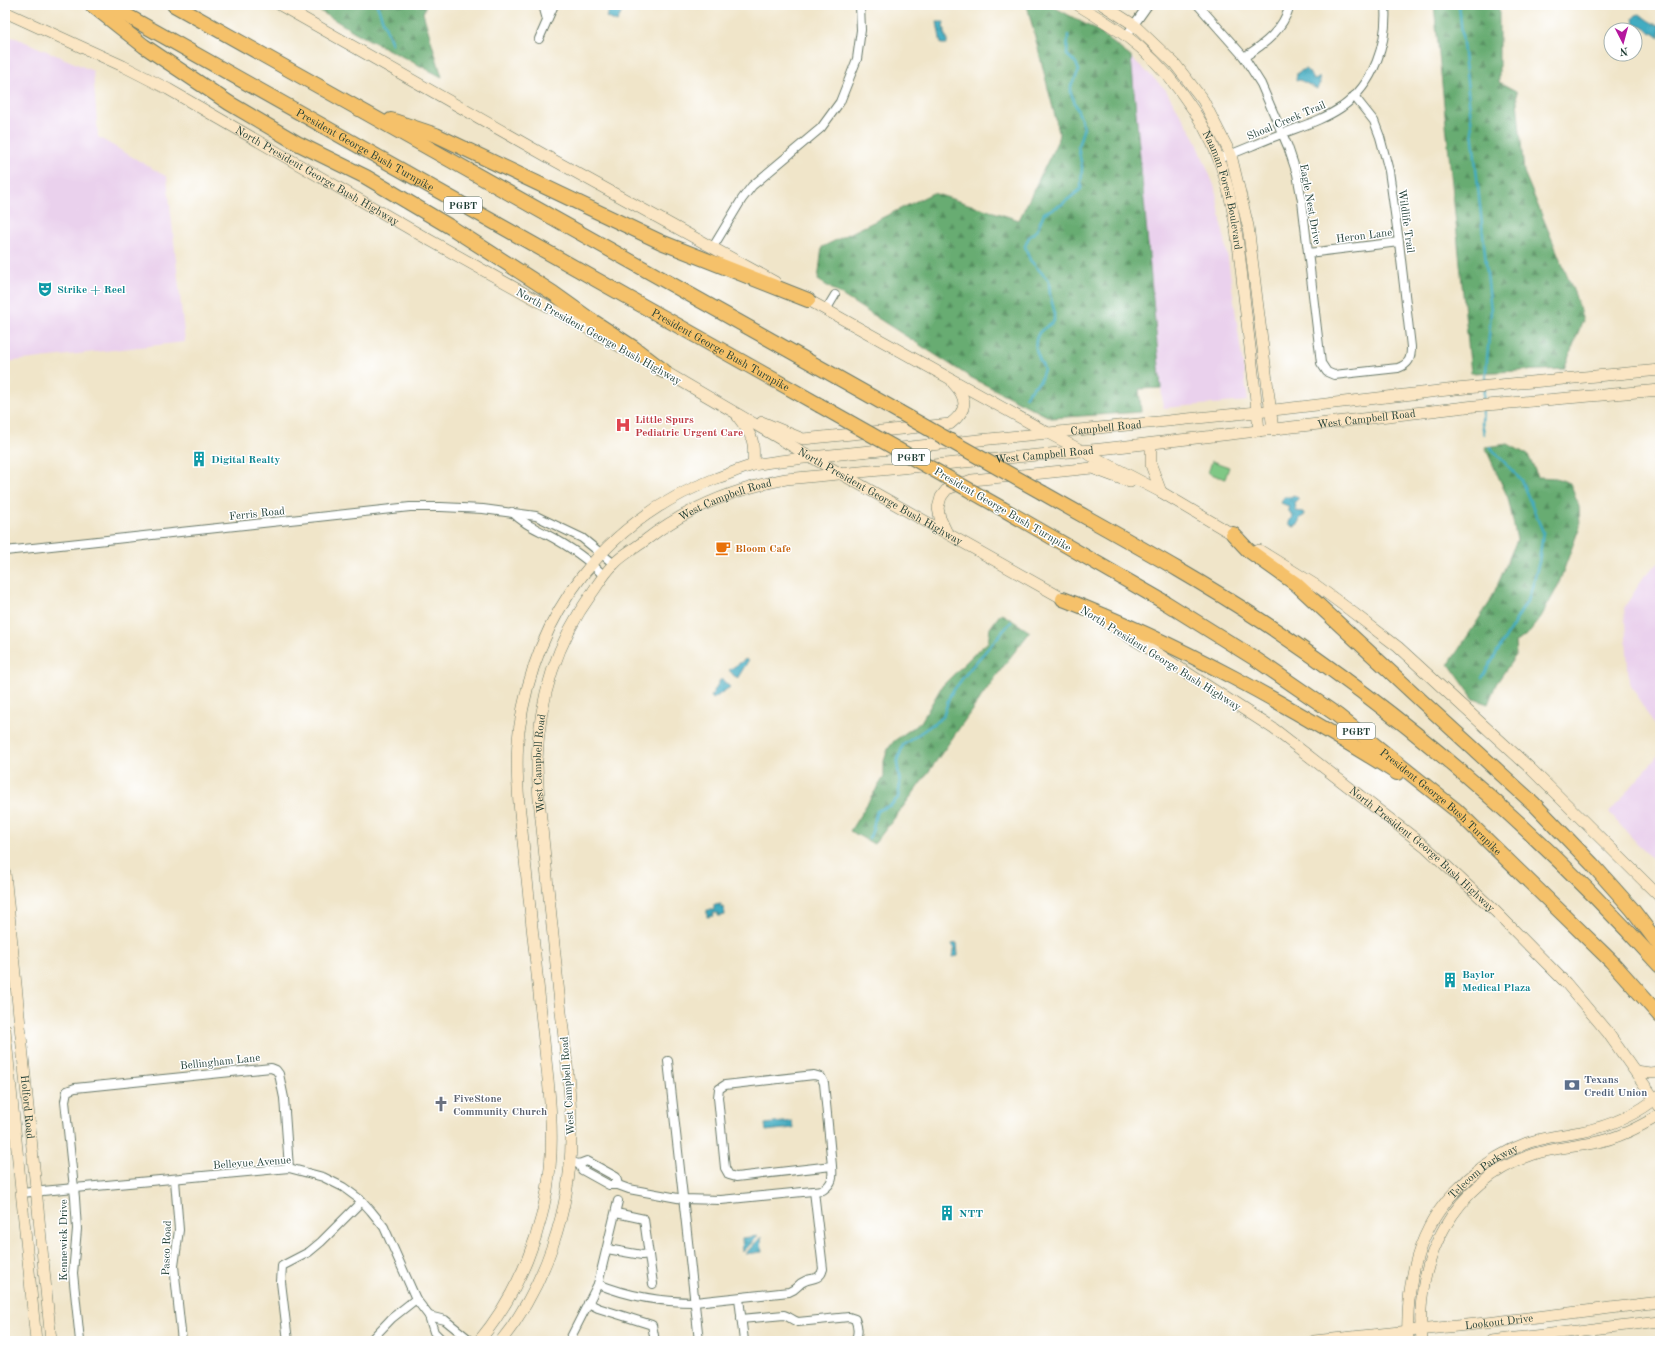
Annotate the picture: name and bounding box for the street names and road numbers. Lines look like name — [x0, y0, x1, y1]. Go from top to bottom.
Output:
street label: Shoal Creek Trail — [1246, 100, 1328, 143]
street label: President George Bush Turnpike — [293, 108, 435, 194]
street label: North President George Bush Highway — [233, 125, 401, 228]
street label: Naaman Forest Boulevard — [1200, 129, 1243, 251]
street label: Eagle Nest Drive — [1297, 163, 1322, 245]
street label: Wildlife Trail — [1396, 189, 1415, 254]
road number: PGBT — [444, 197, 482, 213]
street label: Heron Lane — [1335, 228, 1393, 245]
street label: North President George Bush Highway — [514, 287, 683, 388]
street label: President George Bush Turnpike — [649, 308, 791, 394]
street label: West Campbell Road — [1317, 409, 1417, 431]
street label: Campbell Road — [1070, 420, 1143, 438]
street label: North President George Bush Highway — [795, 446, 964, 548]
street label: West Campbell Road — [995, 446, 1095, 466]
road number: PGBT — [892, 449, 930, 465]
street label: President George Bush Turnpike — [932, 466, 1073, 554]
street label: West Campbell Road — [677, 478, 773, 524]
street label: Ferris Road — [229, 506, 286, 523]
street label: North President George Bush Highway — [1078, 605, 1243, 714]
street label: West Campbell Road — [533, 713, 548, 813]
road number: PGBT — [1337, 723, 1375, 739]
street label: President George Bush Turnpike — [1377, 747, 1503, 858]
street label: North President George Bush Highway — [1347, 786, 1496, 915]
street label: West Campbell Road — [560, 1036, 577, 1136]
street label: Bellingham Lane — [180, 1053, 261, 1072]
street label: Holford Road — [18, 1075, 35, 1140]
street label: Telecom Parkway — [1447, 1143, 1520, 1202]
street label: Bellevue Avenue — [213, 1155, 292, 1172]
street label: Kennewick Drive — [59, 1199, 70, 1281]
street label: Pasco Road — [161, 1220, 174, 1276]
street label: Lookout Drive — [1464, 1313, 1534, 1332]

